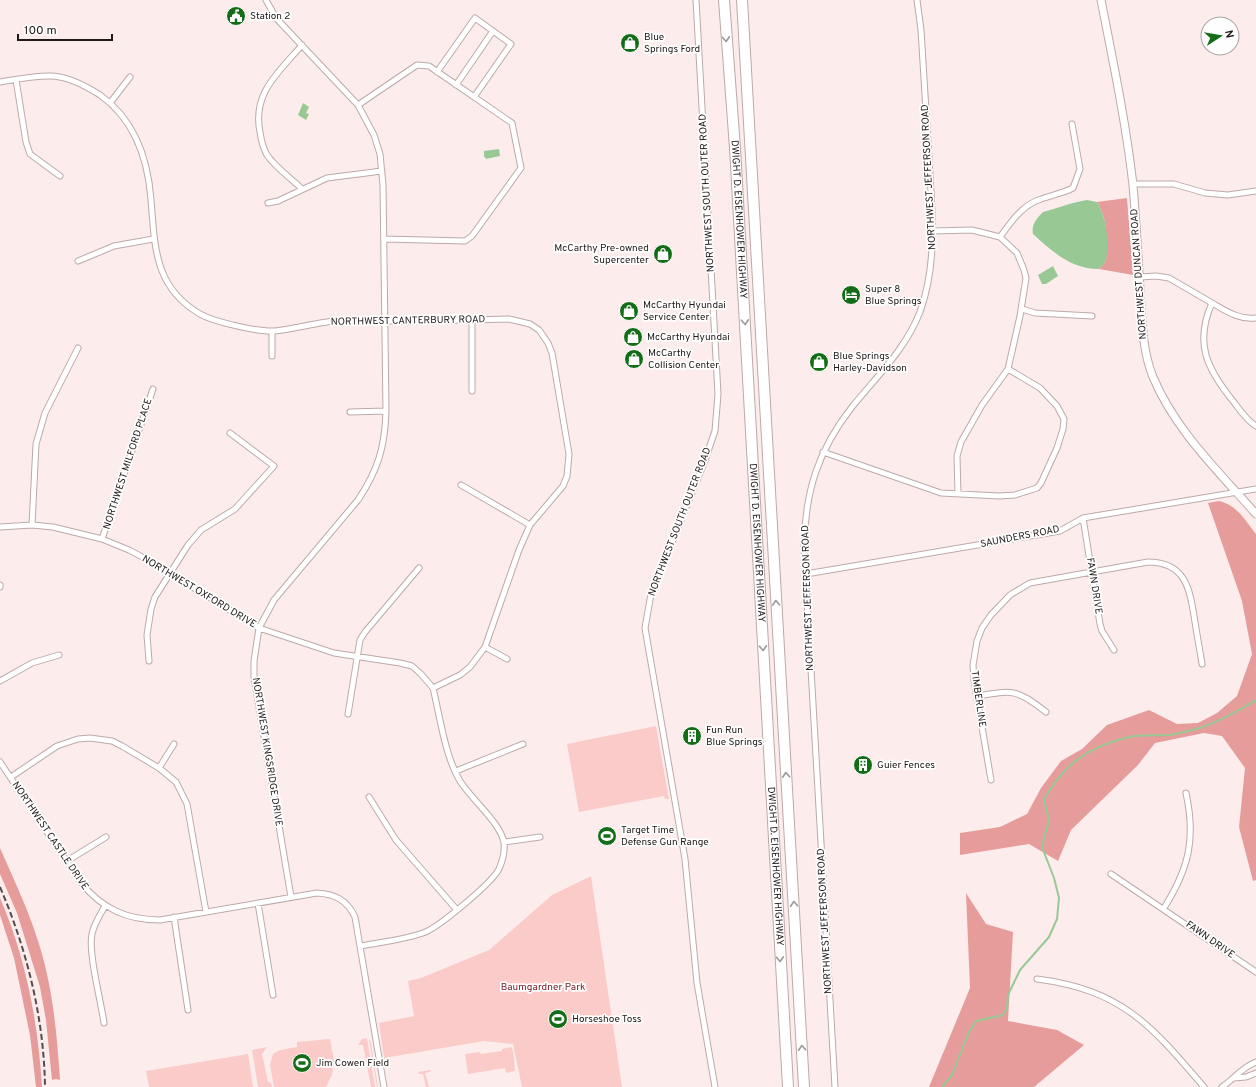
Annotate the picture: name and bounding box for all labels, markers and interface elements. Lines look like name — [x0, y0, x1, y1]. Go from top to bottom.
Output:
public building icon: Station 2 — [225, 5, 247, 27]
place label: Station 2 — [250, 10, 290, 23]
scale bar — [18, 16, 112, 42]
north arrow — [1200, 16, 1240, 56]
text: 100 m — [24, 23, 57, 39]
text: N — [1221, 29, 1236, 39]
place label: Blue Springs Ford — [644, 31, 700, 56]
shop icon: Blue Springs Ford — [619, 32, 641, 54]
one-way arrow — [722, 36, 731, 42]
street label: NORTHWEST JEFFERSON ROAD — [919, 104, 939, 250]
street label: NORTHWEST SOUTH OUTER ROAD — [696, 113, 718, 272]
street label: DWIGHT D. EISENHOWER HIGHWAY — [728, 139, 750, 300]
street label: NORTHWEST DUNCAN ROAD — [1128, 208, 1150, 340]
place label: McCarthy Pre-owned Supercenter — [554, 242, 649, 267]
shop icon: McCarthy Pre-owned Supercenter — [652, 243, 674, 265]
place label: Super 8 Blue Springs — [865, 283, 922, 308]
hotel icon: Super 8 Blue Springs — [840, 284, 862, 306]
place label: McCarthy Hyundai Service Center — [643, 299, 726, 324]
shop icon: McCarthy Hyundai Service Center — [618, 300, 640, 322]
street label: NORTHWEST CANTERBURY ROAD — [331, 313, 486, 329]
one-way arrow — [740, 319, 749, 325]
shop icon: McCarthy Hyundai — [622, 326, 644, 348]
place label: McCarthy Hyundai — [647, 331, 730, 344]
place label: McCarthy Collision Center — [648, 347, 719, 372]
shop icon: McCarthy Collision Center — [623, 348, 645, 370]
place label: Blue Springs Harley-Davidson — [833, 350, 907, 375]
shop icon: Blue Springs Harley-Davidson — [808, 351, 830, 373]
street label: NORTHWEST MILFORD PLACE — [101, 397, 155, 531]
street label: NORTHWEST SOUTH OUTER ROAD — [646, 446, 715, 598]
street label: DWIGHT D. EISENHOWER HIGHWAY — [746, 463, 768, 623]
street label: SAUNDERS ROAD — [979, 523, 1061, 551]
street label: NORTHWEST JEFFERSON ROAD — [799, 525, 817, 671]
street label: NORTHWEST OXFORD DRIVE — [139, 553, 259, 631]
street label: FAWN DRIVE — [1083, 557, 1105, 615]
one-way arrow — [772, 600, 781, 606]
one-way arrow — [758, 645, 767, 651]
street label: TIMBERLINE — [968, 670, 988, 728]
street label: NORTHWEST KINGSRIDGE DRIVE — [249, 677, 285, 827]
place label: Fun Run Blue Springs — [706, 724, 763, 749]
building icon: Fun Run Blue Springs — [681, 725, 703, 747]
building icon: Guier Fences — [852, 754, 874, 776]
place label: Guier Fences — [877, 759, 935, 772]
one-way arrow — [782, 771, 791, 778]
street label: NORTHWEST CASTLE DRIVE — [9, 779, 91, 893]
street label: DWIGHT D. EISENHOWER HIGHWAY — [765, 787, 787, 947]
place label: Target Time Defense Gun Range — [621, 824, 709, 849]
sports icon: Target Time Defense Gun Range — [596, 825, 618, 847]
street label: NORTHWEST JEFFERSON ROAD — [815, 848, 835, 994]
one-way arrow — [789, 901, 798, 907]
street label: FAWN DRIVE — [1183, 918, 1237, 962]
one-way arrow — [776, 956, 785, 962]
park label: Baumgardner Park — [501, 981, 585, 994]
sports icon: Horseshoe Toss — [547, 1008, 569, 1030]
place label: Horseshoe Toss — [572, 1013, 642, 1026]
one-way arrow — [797, 1045, 806, 1051]
sports icon: Jim Cowen Field — [291, 1052, 313, 1074]
place label: Jim Cowen Field — [316, 1057, 389, 1070]

